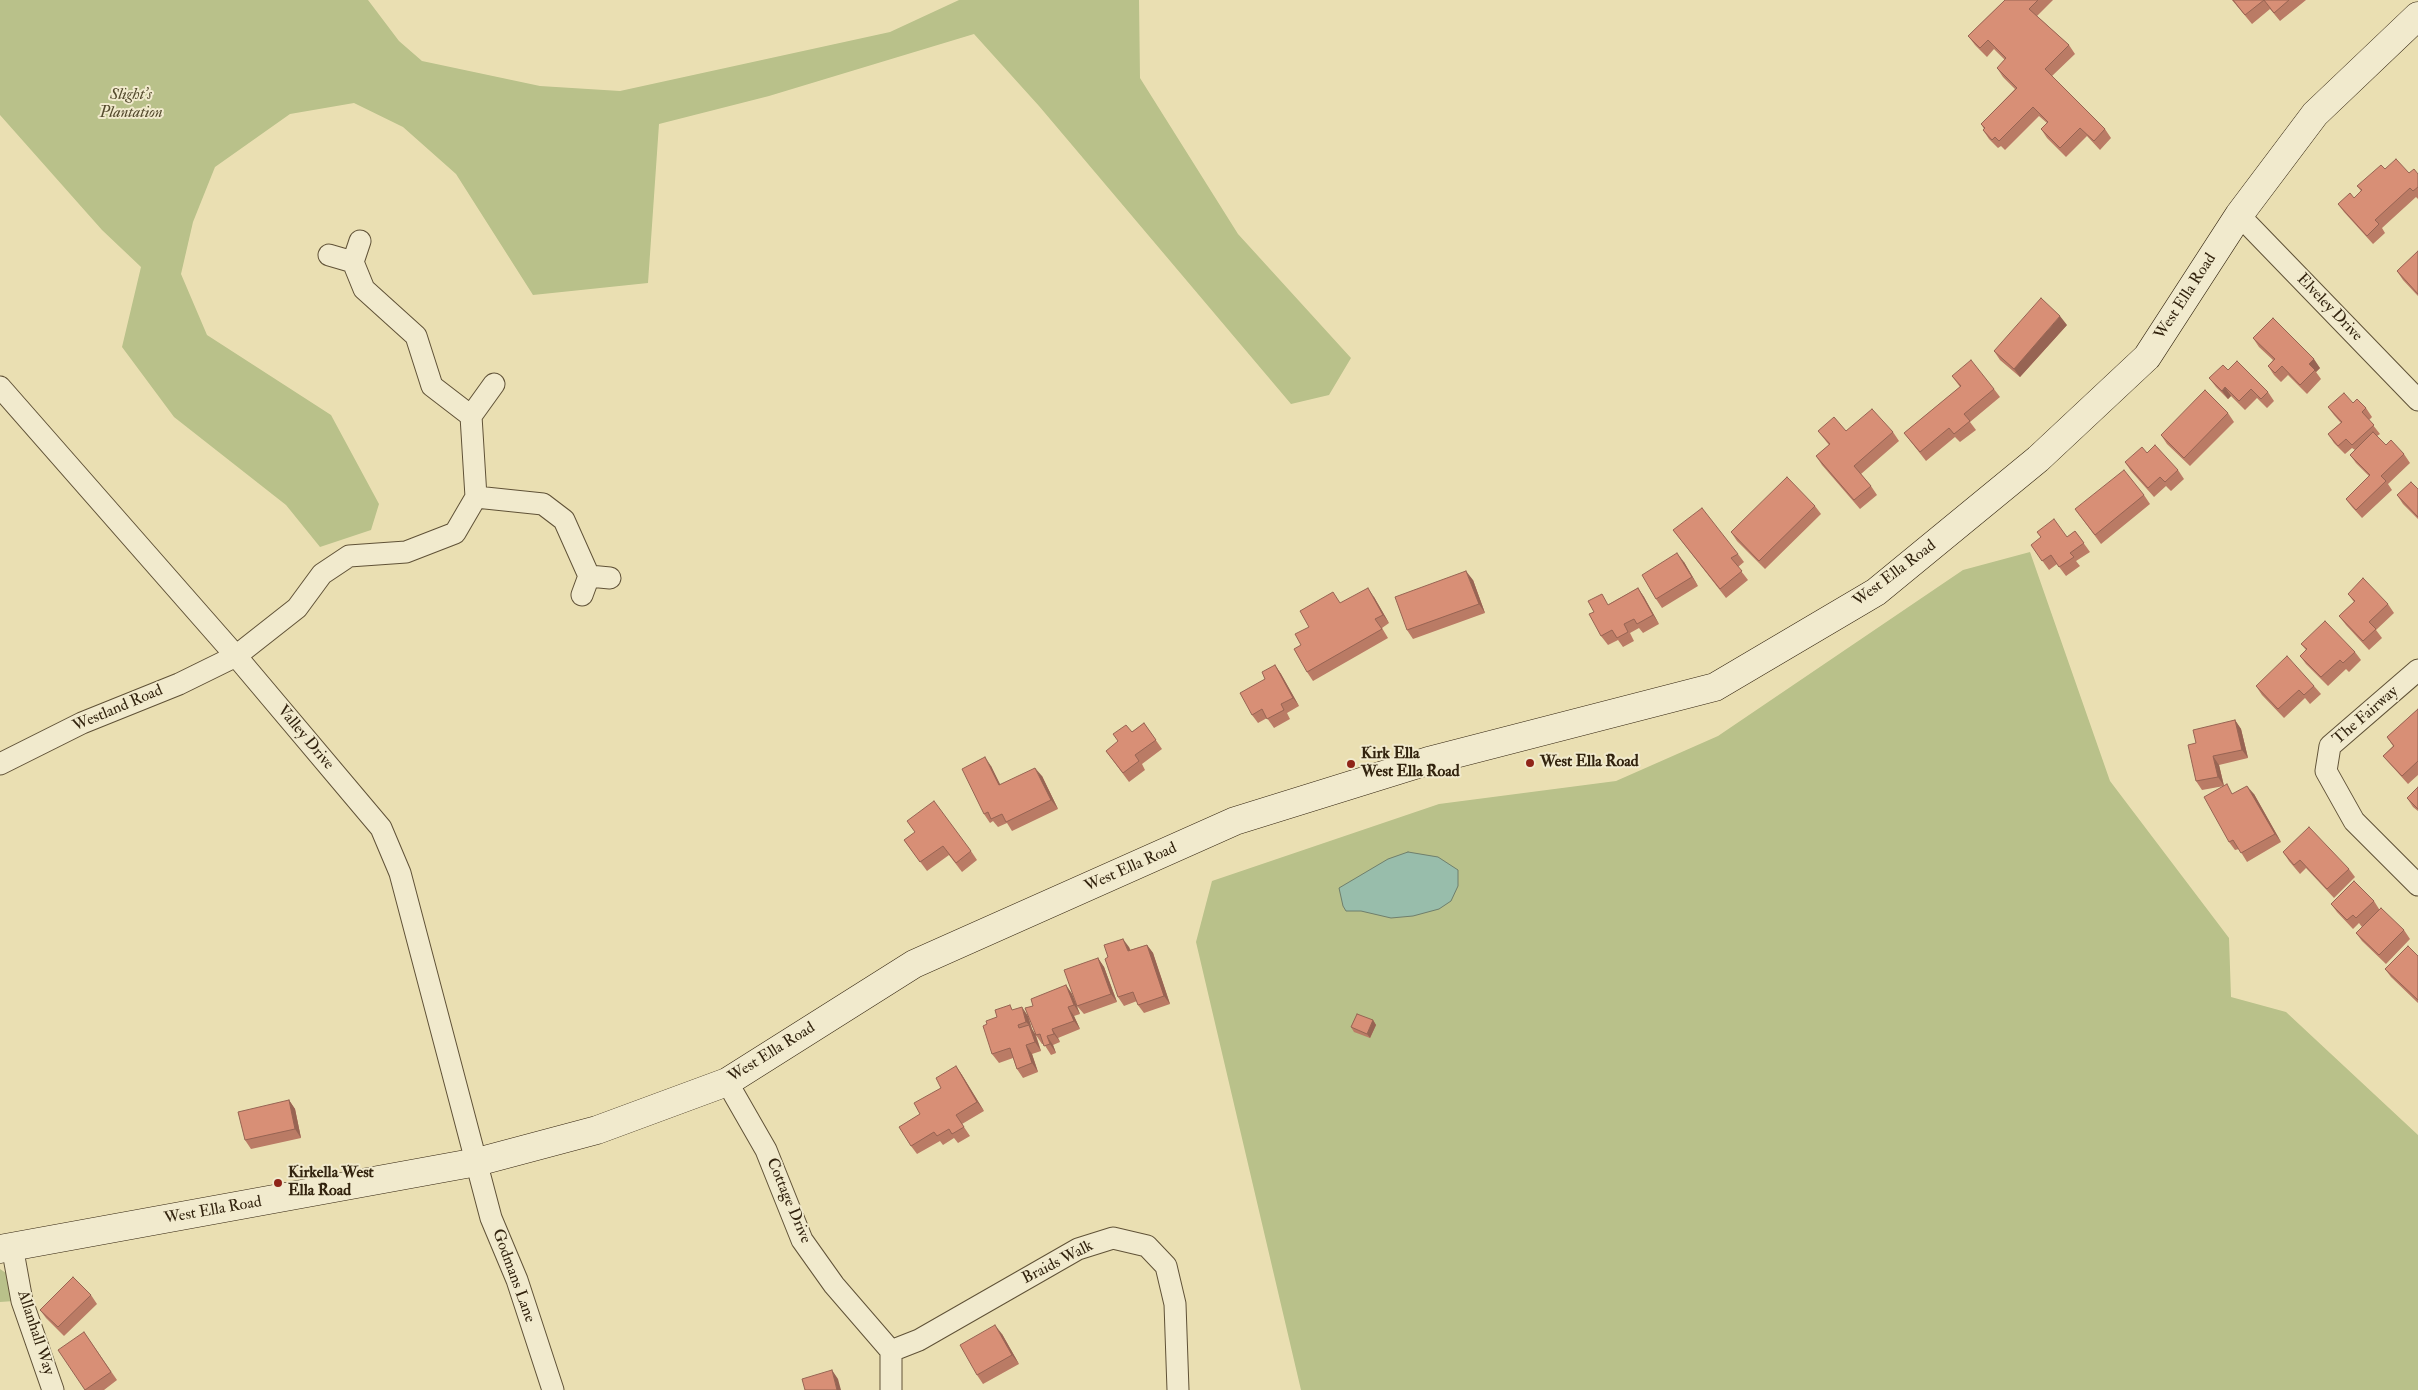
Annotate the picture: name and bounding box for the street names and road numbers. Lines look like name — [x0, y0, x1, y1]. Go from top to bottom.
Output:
street label: West Ella Road — [2151, 250, 2221, 344]
street label: Elveley Drive — [2292, 270, 2366, 346]
street label: West Ella Road — [1850, 537, 1940, 611]
street label: Westland Road — [70, 681, 166, 737]
street label: The Fairway — [2330, 683, 2402, 749]
street label: Valley Drive — [272, 702, 338, 774]
street label: West Ella Road — [1082, 839, 1180, 897]
street label: West Ella Road — [725, 1019, 819, 1087]
street label: Cottage Drive — [761, 1155, 815, 1247]
street label: West Ella Road — [163, 1193, 263, 1229]
street label: Godmans Lane — [487, 1227, 539, 1325]
street label: Braids Walk — [1019, 1237, 1097, 1289]
street label: Allanhall Way — [12, 1288, 58, 1378]

